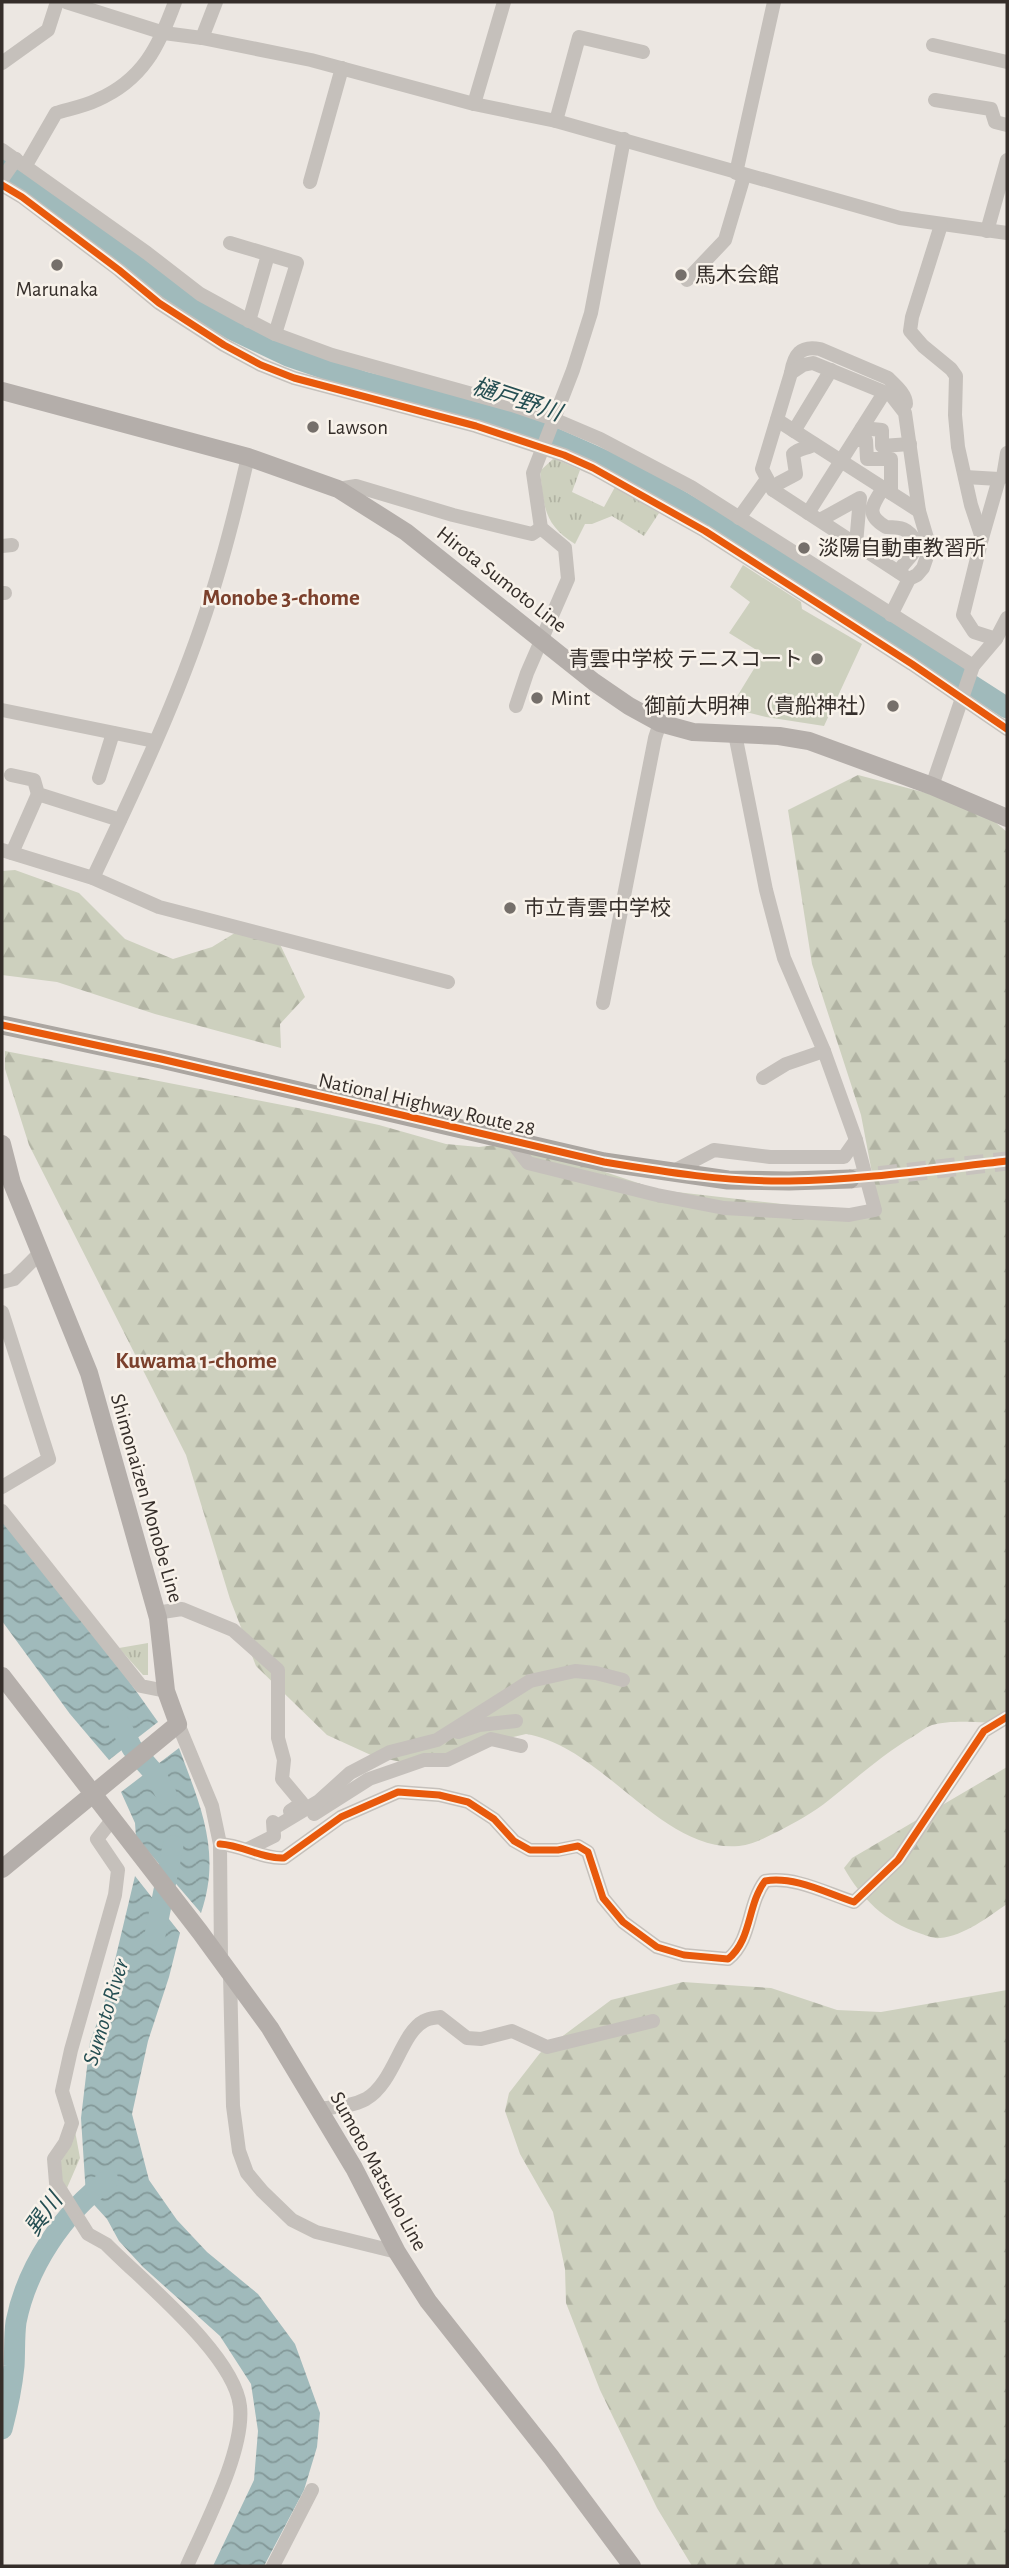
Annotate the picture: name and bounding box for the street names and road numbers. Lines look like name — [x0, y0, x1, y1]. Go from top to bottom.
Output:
street label: Hirota Sumoto Line — [433, 522, 571, 636]
street label: National Highway Route 28 — [317, 1069, 537, 1140]
street label: Shimonaizen Monobe Line — [107, 1391, 186, 1605]
street label: Sumoto Matsuho Line — [326, 2088, 431, 2254]

